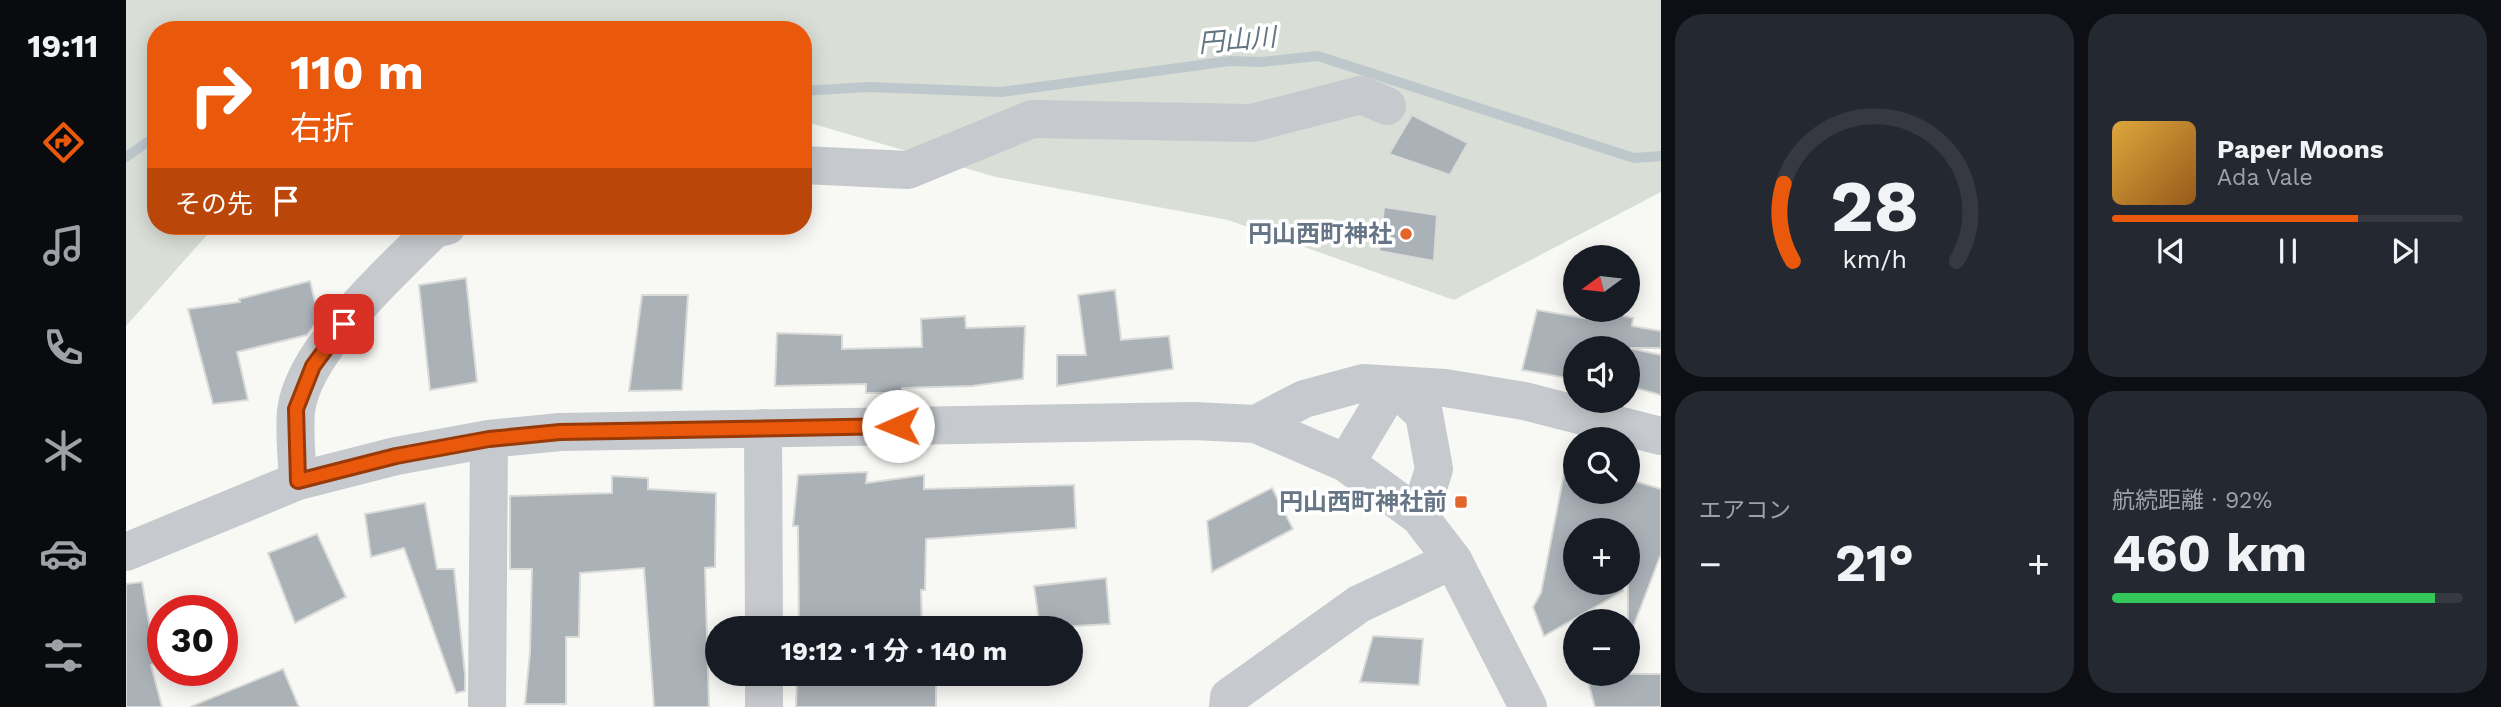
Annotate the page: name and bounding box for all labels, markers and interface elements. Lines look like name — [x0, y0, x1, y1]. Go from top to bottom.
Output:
water label: 円山川 — [1197, 21, 1280, 58]
text: 19:11 — [28, 27, 98, 65]
text: 110 m — [290, 43, 424, 101]
icon: right — [175, 49, 266, 140]
text: 右折 — [290, 109, 354, 147]
icon: directions — [39, 118, 88, 167]
text: Paper Moons — [2217, 134, 2384, 164]
text: 28 — [1830, 164, 1919, 250]
text: Ada Vale — [2217, 164, 2313, 191]
icon: arrive — [267, 182, 305, 220]
text: その先 — [175, 189, 253, 219]
place label: 円山西町神社 — [1248, 220, 1392, 248]
icon: music — [39, 221, 88, 270]
marker: 円山西町神社 — [1398, 226, 1414, 242]
icon: previous — [2152, 232, 2190, 270]
icon: pause — [2269, 232, 2307, 270]
icon: next — [2386, 232, 2424, 270]
north arrow — [1563, 245, 1640, 322]
map controls — [1563, 245, 1640, 686]
text: km/h — [1842, 245, 1907, 274]
pin — [314, 294, 374, 354]
icon: arrive — [325, 305, 363, 343]
icon: phone — [39, 323, 88, 372]
button: sound — [1563, 336, 1640, 413]
position arrow — [861, 389, 935, 463]
icon: climate — [39, 426, 88, 475]
button: search — [1563, 427, 1640, 504]
text: 航続距離 · 92% — [2112, 487, 2272, 514]
place label: 円山西町神社前 — [1279, 488, 1447, 516]
marker: 円山西町神社前 — [1453, 494, 1469, 510]
text: エアコン — [1699, 497, 1791, 524]
button: + — [1563, 518, 1640, 595]
text: 460 km — [2112, 523, 2307, 584]
icon: car — [39, 529, 88, 578]
text: 21° — [1835, 533, 1914, 594]
text: − — [1699, 542, 1722, 586]
text: + — [2027, 542, 2050, 586]
speed limit sign: 30 — [147, 595, 238, 686]
button: − — [1563, 609, 1640, 686]
icon: filters — [39, 631, 88, 680]
text: 19:12 · 1 分 · 140 m — [781, 636, 1007, 666]

